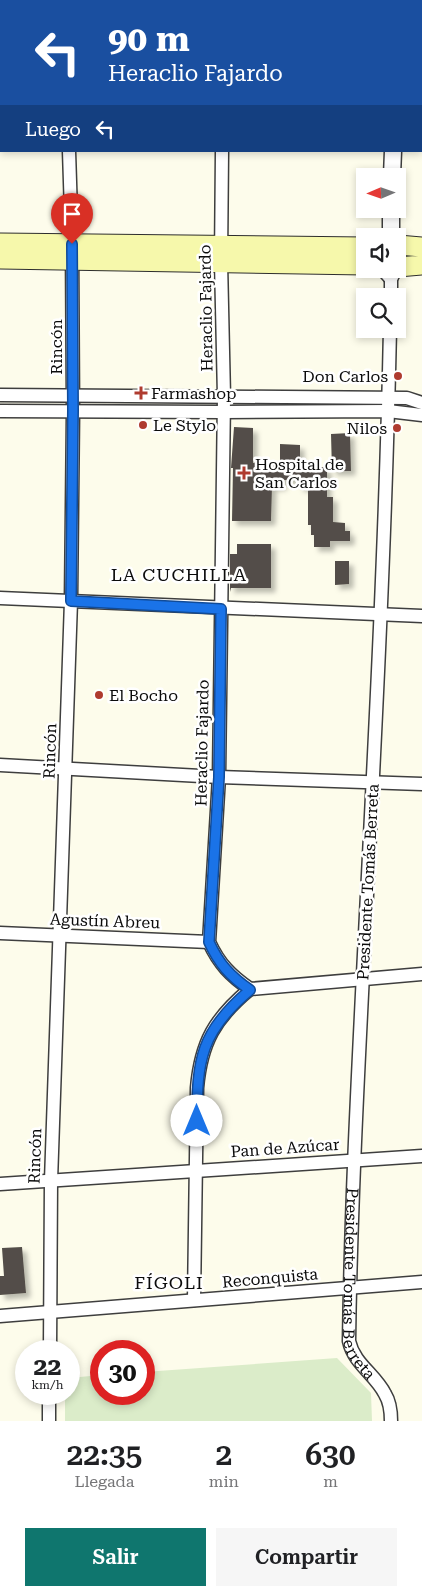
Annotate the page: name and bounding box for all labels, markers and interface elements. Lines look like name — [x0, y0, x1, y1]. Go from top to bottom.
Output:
text: 90 m — [108, 19, 190, 60]
icon: left — [25, 20, 90, 85]
text: Heraclio Fajardo — [108, 61, 283, 86]
icon: left — [91, 115, 119, 143]
text: Luego — [25, 118, 81, 141]
north arrow — [356, 168, 406, 218]
map controls — [356, 168, 406, 338]
pin — [51, 193, 93, 244]
icon: arrive — [58, 200, 86, 228]
button: sound — [356, 228, 406, 278]
street label: Heraclio Fajardo — [195, 244, 217, 372]
button: search — [356, 288, 406, 338]
street label: Rincón — [47, 319, 66, 375]
place label: Don Carlos — [302, 367, 388, 386]
marker: Don Carlos — [392, 370, 404, 382]
place label: Farmashop — [151, 384, 237, 403]
marker: Farmashop — [135, 387, 147, 399]
place label: Le Stylo — [153, 416, 216, 435]
marker: Le Stylo — [137, 419, 149, 431]
place label: Nilos — [347, 419, 387, 438]
marker: Nilos — [391, 422, 403, 434]
place label: Hospital de San Carlos — [255, 455, 344, 492]
marker: Hospital de San Carlos — [237, 466, 251, 480]
district label: LA CUCHILLA — [111, 564, 247, 585]
street label: Heraclio Fajardo — [191, 679, 213, 807]
place label: El Bocho — [109, 686, 178, 705]
marker: El Bocho — [93, 689, 105, 701]
street label: Rincón — [40, 723, 60, 779]
street label: Presidente Tomás Berreta — [353, 783, 383, 981]
street label: Agustín Abreu — [50, 910, 161, 932]
position arrow — [170, 1094, 222, 1146]
street label: Rincón — [25, 1128, 45, 1184]
street label: Pan de Azúcar — [230, 1135, 340, 1161]
street label: Presidente Tomás Berreta — [339, 1187, 380, 1383]
street label: Reconquista — [221, 1264, 319, 1292]
district label: FÍGOLI — [134, 1272, 204, 1293]
speed limit sign: 30 — [90, 1340, 155, 1405]
text: 22 — [33, 1352, 62, 1381]
text: km/h — [31, 1378, 64, 1392]
text: 22:35 — [66, 1437, 142, 1472]
text: 2 — [215, 1437, 232, 1472]
text: 630 — [305, 1437, 356, 1472]
text: Llegada — [74, 1472, 134, 1491]
text: min — [209, 1472, 239, 1491]
text: m — [323, 1472, 338, 1491]
button: Salir — [25, 1528, 206, 1586]
button: Compartir — [216, 1528, 397, 1586]

